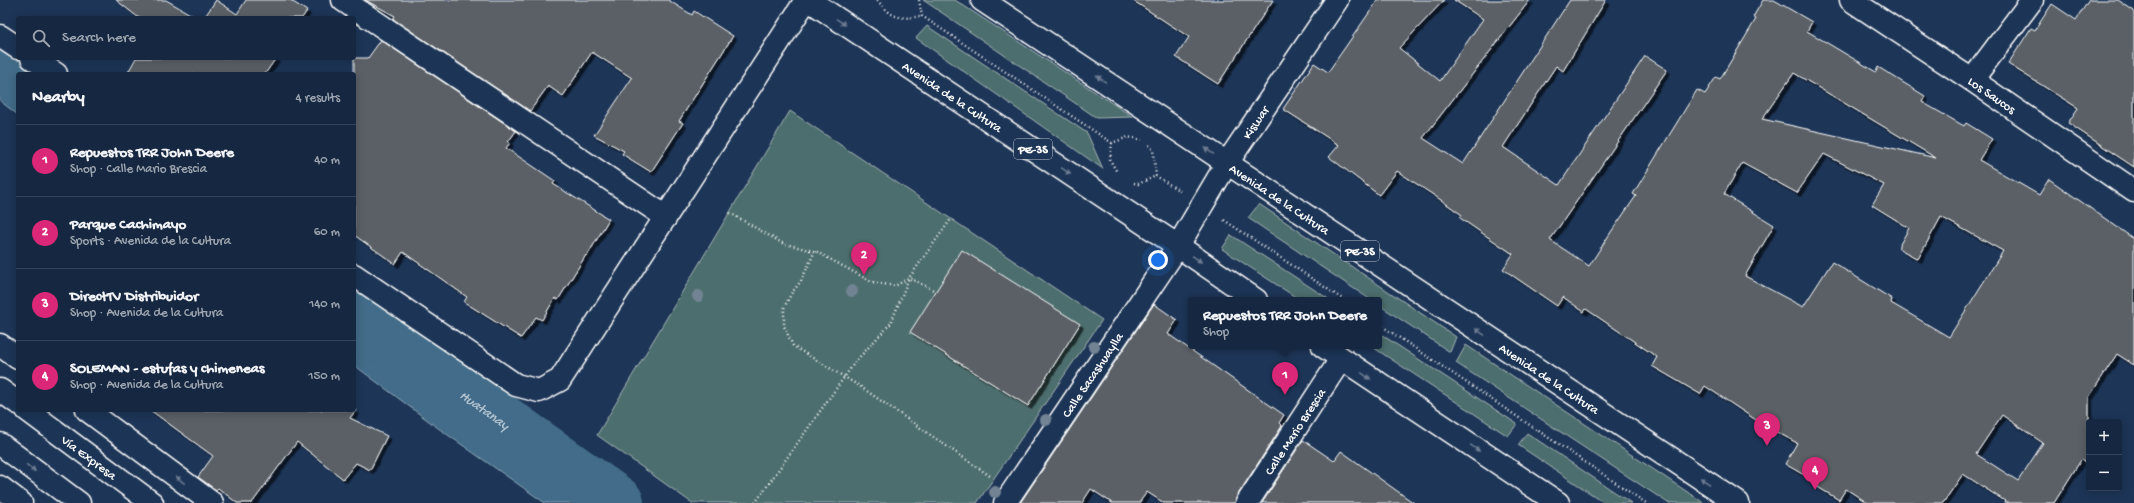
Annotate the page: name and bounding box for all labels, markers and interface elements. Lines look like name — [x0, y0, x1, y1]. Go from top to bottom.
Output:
search box — [16, 16, 356, 60]
one-way arrow — [835, 18, 847, 25]
icon: search — [30, 27, 52, 49]
text: Search here — [62, 29, 136, 47]
street label: Avenida de la Cultura — [899, 59, 1005, 137]
street label: Los Saucos — [1964, 74, 2019, 118]
one-way arrow — [1096, 75, 1106, 83]
text: Nearby — [32, 88, 85, 108]
text: 4 results — [296, 91, 340, 106]
street label: Kiswar — [1240, 103, 1274, 143]
road number: PE-3S — [1014, 139, 1052, 159]
text: Repuestos TRR John Deere — [70, 144, 234, 162]
one-way arrow — [1204, 147, 1214, 155]
text: 1 — [42, 153, 48, 168]
text: 40 m — [314, 153, 340, 168]
text: Shop · Calle Mario Brescia — [70, 162, 207, 177]
street label: Avenida de la Cultura — [1226, 162, 1332, 239]
one-way arrow — [1061, 167, 1071, 175]
text: Parque Cachimayo — [70, 216, 186, 234]
text: 2 — [42, 225, 48, 240]
text: 60 m — [314, 225, 340, 240]
text: Sports · Avenida de la Cultura — [70, 234, 231, 249]
road number: PE-3S — [1341, 241, 1379, 261]
pin: 2 — [851, 242, 877, 275]
your location — [1148, 250, 1168, 270]
one-way arrow — [1192, 255, 1202, 263]
text: DirectTV Distribuidor — [70, 288, 198, 306]
text: 3 — [42, 297, 48, 312]
text: 140 m — [309, 297, 340, 312]
popup — [1188, 297, 1382, 349]
text: Shop · Avenida de la Cultura — [70, 306, 223, 321]
text: Repuestos TRR John Deere — [1203, 307, 1367, 325]
text: Shop — [1203, 325, 1229, 340]
one-way arrow — [1475, 328, 1486, 336]
street label: Calle Sacashuaylla — [1060, 330, 1128, 421]
street label: Avenida de la Cultura — [1496, 341, 1602, 419]
text: SOLEMAN - estufas y chimeneas — [70, 360, 265, 378]
pin: 1 — [1272, 362, 1298, 395]
text: 4 — [42, 369, 48, 384]
text: 150 m — [308, 369, 340, 384]
one-way arrow — [1361, 372, 1372, 380]
text: Shop · Avenida de la Cultura — [70, 378, 223, 393]
street label: Calle Mario Brescia — [1262, 385, 1330, 479]
water label: Huatanay — [456, 388, 513, 435]
pin: 3 — [1754, 413, 1780, 446]
map controls — [2086, 419, 2122, 491]
button: + — [2086, 419, 2122, 455]
street label: Vía Expresa — [57, 433, 119, 484]
one-way arrow — [1470, 444, 1480, 452]
button: − — [2086, 455, 2122, 491]
pin: 4 — [1802, 457, 1828, 490]
one-way arrow — [26, 464, 37, 472]
one-way arrow — [175, 475, 186, 484]
one-way arrow — [1700, 477, 1710, 485]

